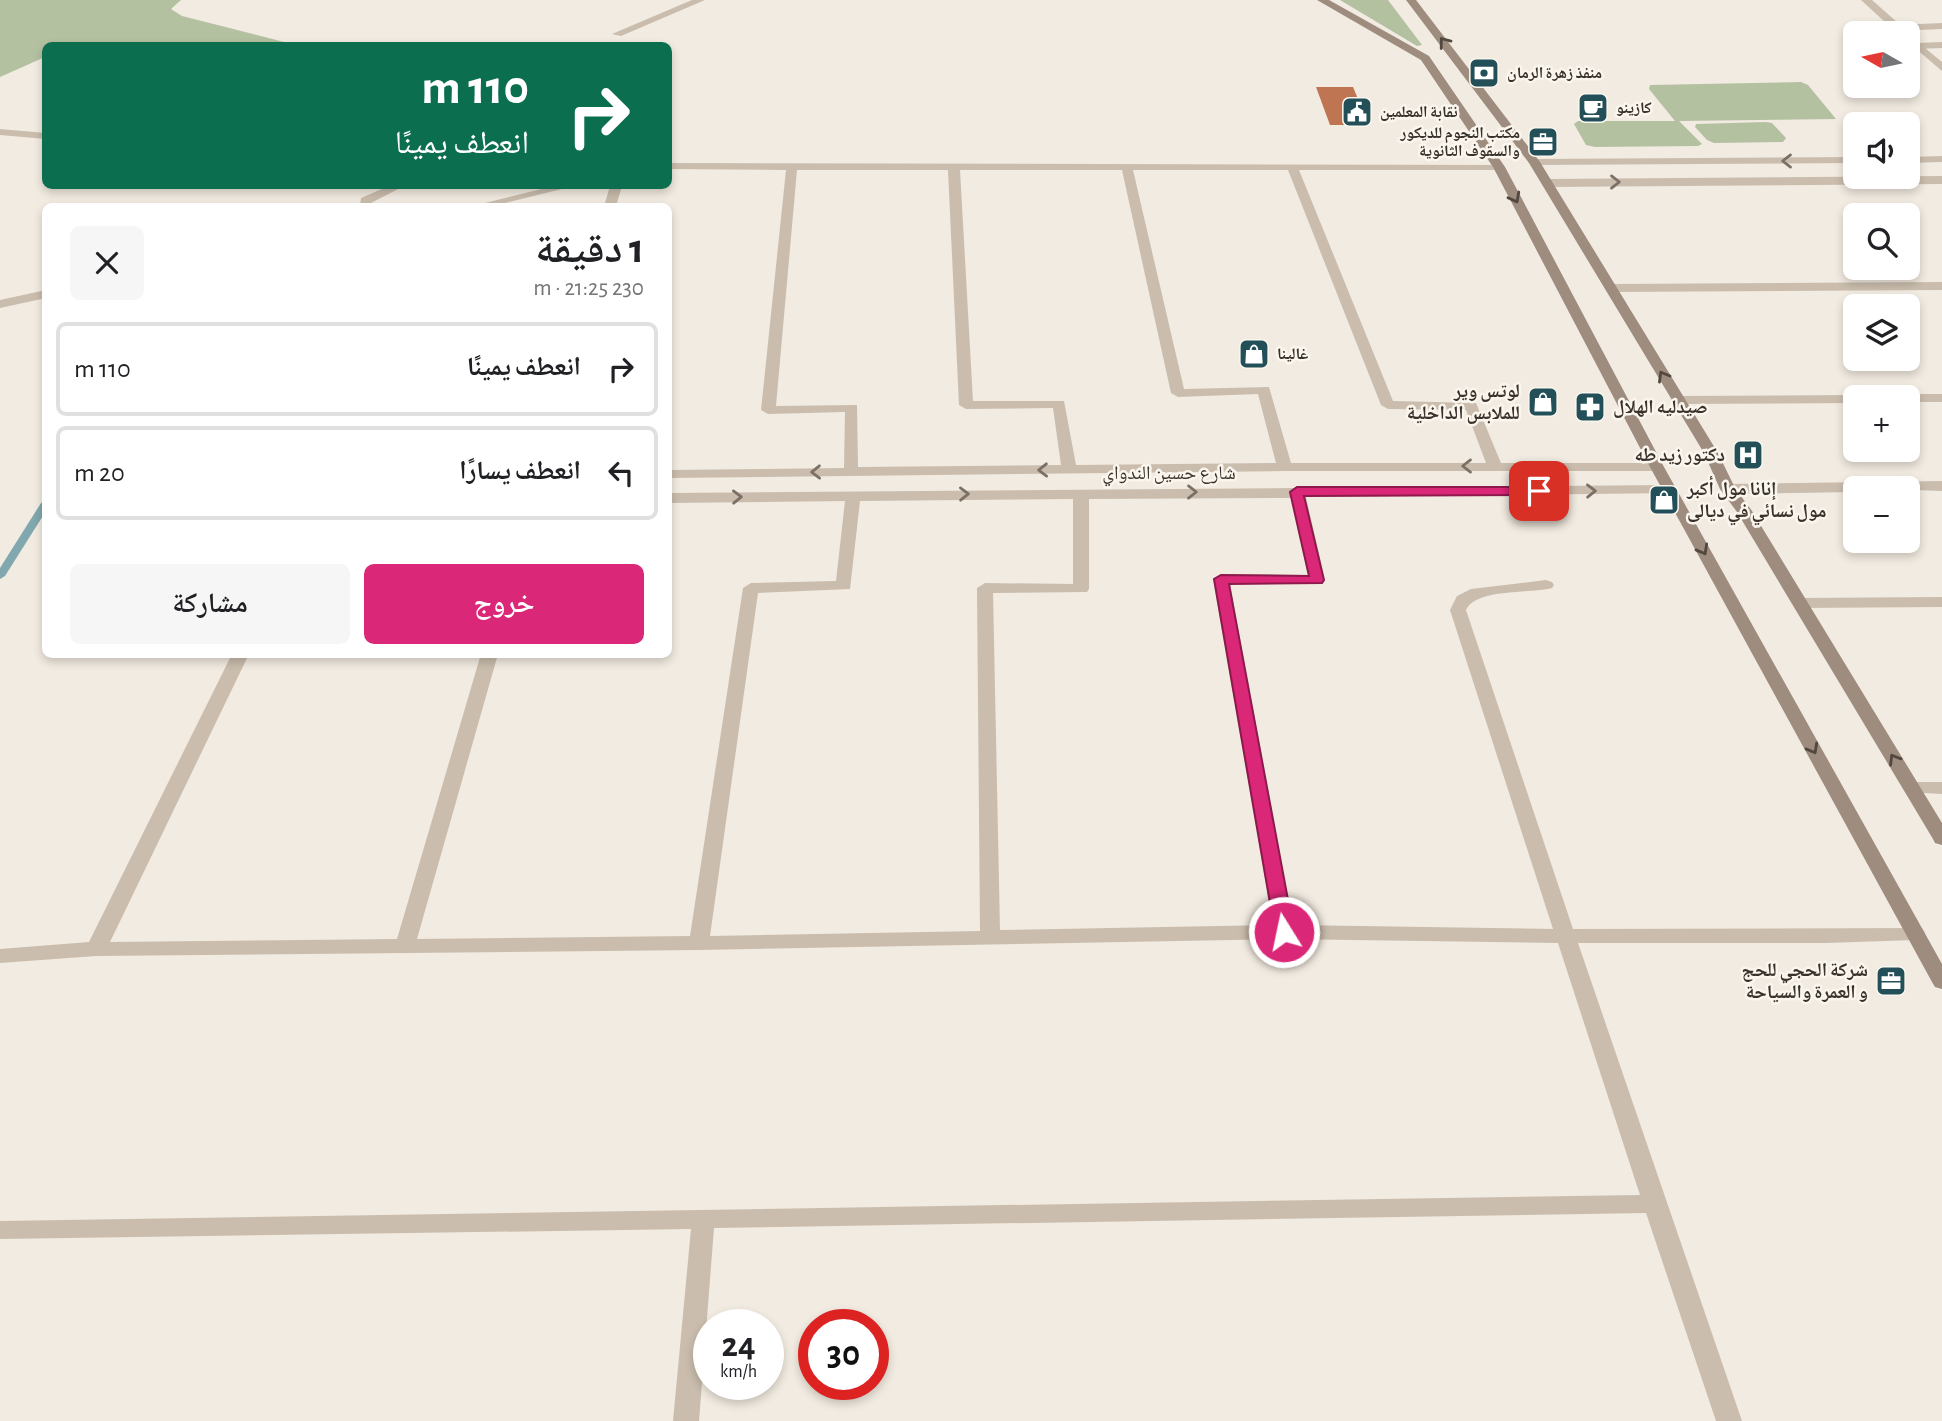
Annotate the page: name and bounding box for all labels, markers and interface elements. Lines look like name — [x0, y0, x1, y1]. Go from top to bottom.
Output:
north arrow — [1843, 21, 1920, 98]
map controls — [1843, 21, 1920, 553]
one-way arrow — [1440, 38, 1453, 50]
bank icon: منفذ زهرة الرمان — [1467, 56, 1501, 90]
text: 110 m — [421, 64, 529, 113]
place label: منفذ زهرة الرمان — [1507, 65, 1602, 82]
icon: right — [553, 70, 644, 161]
cafe icon: كازينو — [1576, 91, 1610, 125]
public building icon: نقابة المعلمين — [1340, 95, 1374, 129]
place label: كازينو — [1616, 100, 1652, 116]
place label: نقابة المعلمين — [1380, 104, 1458, 121]
button: sound — [1843, 112, 1920, 189]
place label: مكتب النجوم للديكور والسقوف الثانوية — [1399, 125, 1520, 159]
office icon: مكتب النجوم للديكور والسقوف الثانوية — [1526, 125, 1560, 159]
text: انعطف يمينًا — [395, 127, 529, 159]
one-way arrow — [1781, 153, 1792, 168]
one-way arrow — [1610, 174, 1621, 190]
one-way arrow — [1507, 191, 1520, 203]
button: search — [1843, 203, 1920, 280]
button: close — [70, 226, 144, 300]
text: 1 دقيقة — [535, 228, 644, 270]
text: 230 m · 21:25 — [533, 277, 644, 300]
button: layers — [1843, 294, 1920, 371]
shop icon: غالينا — [1237, 337, 1271, 371]
place label: غالينا — [1277, 346, 1308, 362]
icon: right — [602, 350, 640, 388]
text: انعطف يمينًا — [467, 354, 581, 380]
text: 110 m — [74, 356, 131, 382]
one-way arrow — [1658, 371, 1671, 383]
place label: لوتس وير للملابس الداخلية — [1407, 382, 1520, 424]
shop icon: لوتس وير للملابس الداخلية — [1526, 385, 1560, 419]
button: + — [1843, 385, 1920, 462]
pharmacy icon: صيدليه الهلال — [1573, 390, 1607, 424]
place label: صيدليه الهلال — [1613, 398, 1708, 418]
hospital icon: دكتور زيد طه — [1731, 438, 1765, 472]
place label: دكتور زيد طه — [1634, 446, 1725, 465]
icon: left — [602, 454, 640, 492]
text: انعطف يسارًا — [459, 458, 581, 484]
one-way arrow — [1461, 458, 1471, 474]
text: 20 m — [74, 460, 125, 486]
pin — [1509, 461, 1569, 521]
one-way arrow — [1037, 462, 1048, 477]
one-way arrow — [810, 464, 820, 480]
street label: شارع حسين الندواي — [1102, 464, 1236, 487]
icon: arrive — [1520, 472, 1558, 510]
place label: إنانا مول أكبر مول نسائي في ديالى — [1686, 476, 1826, 525]
button: − — [1843, 476, 1920, 553]
one-way arrow — [1585, 483, 1596, 498]
shop icon: إنانا مول أكبر مول نسائي في ديالى — [1647, 483, 1681, 517]
one-way arrow — [1187, 484, 1197, 500]
one-way arrow — [959, 486, 970, 502]
one-way arrow — [732, 489, 742, 505]
one-way arrow — [1695, 543, 1708, 555]
button: مشاركة — [70, 564, 350, 644]
button: خروج — [364, 564, 644, 644]
one-way arrow — [1805, 742, 1818, 754]
one-way arrow — [1889, 754, 1902, 767]
position arrow — [1247, 895, 1321, 969]
place label: شركة الحجي للحج و العمرة والسياحة — [1742, 961, 1868, 1002]
office icon: شركة الحجي للحج و العمرة والسياحة — [1874, 964, 1908, 998]
speed limit sign: 30 — [798, 1309, 889, 1400]
text: 24 — [721, 1328, 756, 1363]
text: km/h — [720, 1363, 757, 1381]

